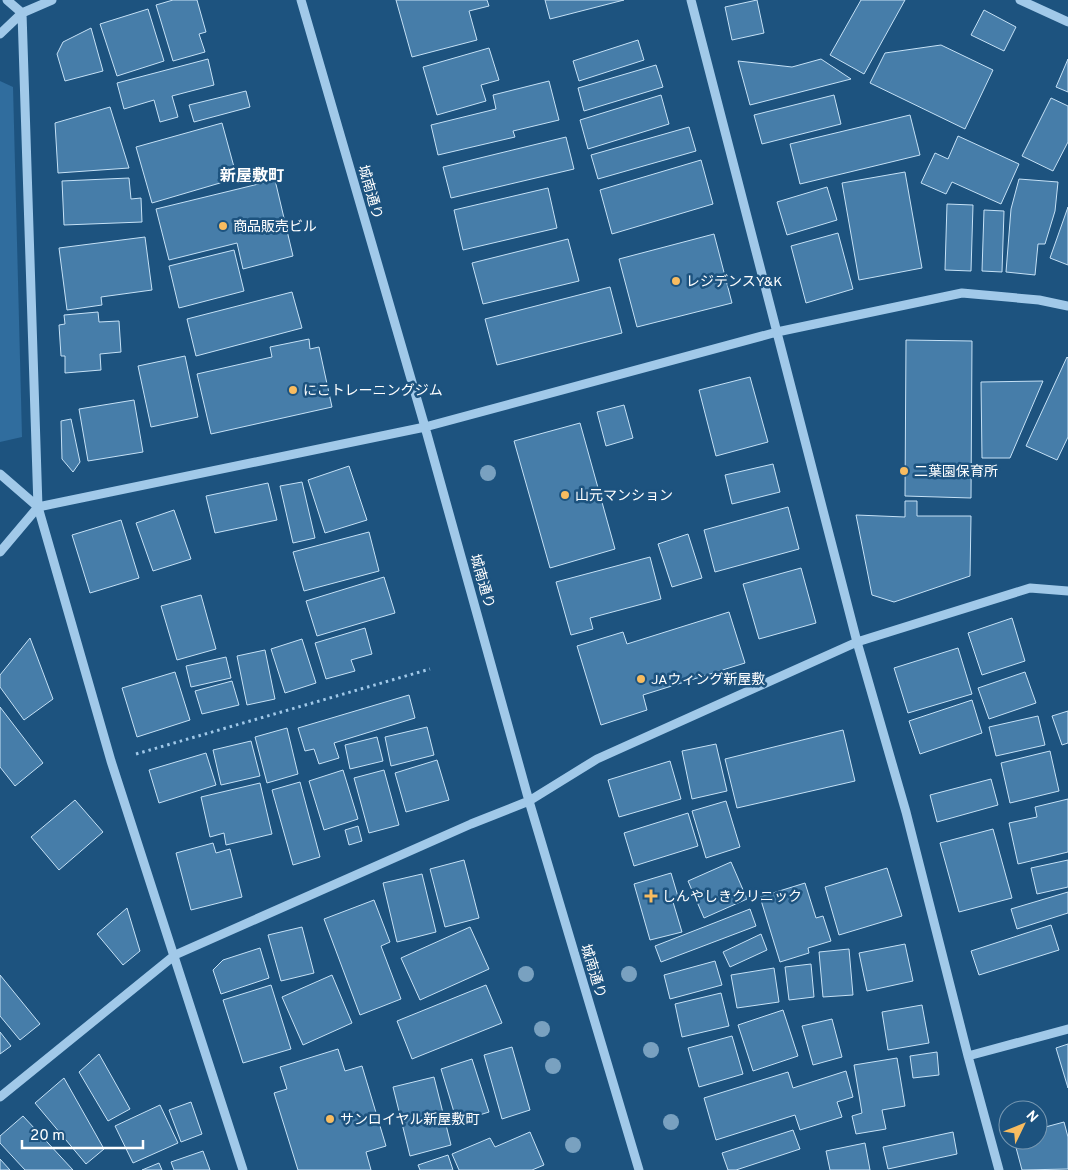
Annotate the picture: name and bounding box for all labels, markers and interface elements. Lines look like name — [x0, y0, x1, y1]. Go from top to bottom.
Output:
street label: 城南通り — [354, 163, 385, 222]
district label: 新屋敷町 — [220, 166, 284, 187]
place label: 商品販売ビル — [233, 219, 317, 236]
marker: 商品販売ビル — [217, 220, 229, 232]
place label: レジデンスY&K — [686, 274, 782, 291]
marker: レジデンスY&K — [670, 275, 682, 287]
place label: にこトレーニングジム — [303, 383, 443, 400]
marker: にこトレーニングジム — [287, 384, 299, 396]
place label: 二葉園保育所 — [914, 464, 998, 481]
marker: 二葉園保育所 — [898, 465, 910, 477]
place label: 山元マンション — [575, 488, 673, 505]
marker: 山元マンション — [559, 489, 571, 501]
street label: 城南通り — [466, 552, 497, 611]
place label: JAウィング新屋敷 — [651, 671, 766, 689]
marker: JAウィング新屋敷 — [635, 673, 647, 685]
marker: しんやしきクリニック — [644, 889, 658, 903]
place label: しんやしきクリニック — [662, 889, 802, 906]
street label: 城南通り — [576, 942, 609, 1001]
north arrow — [998, 1100, 1048, 1150]
text: N — [1022, 1108, 1041, 1127]
place label: サンロイヤル新屋敷町 — [340, 1111, 480, 1129]
marker: サンロイヤル新屋敷町 — [324, 1113, 336, 1125]
scale bar — [22, 1118, 144, 1150]
text: 20 m — [30, 1127, 65, 1146]

